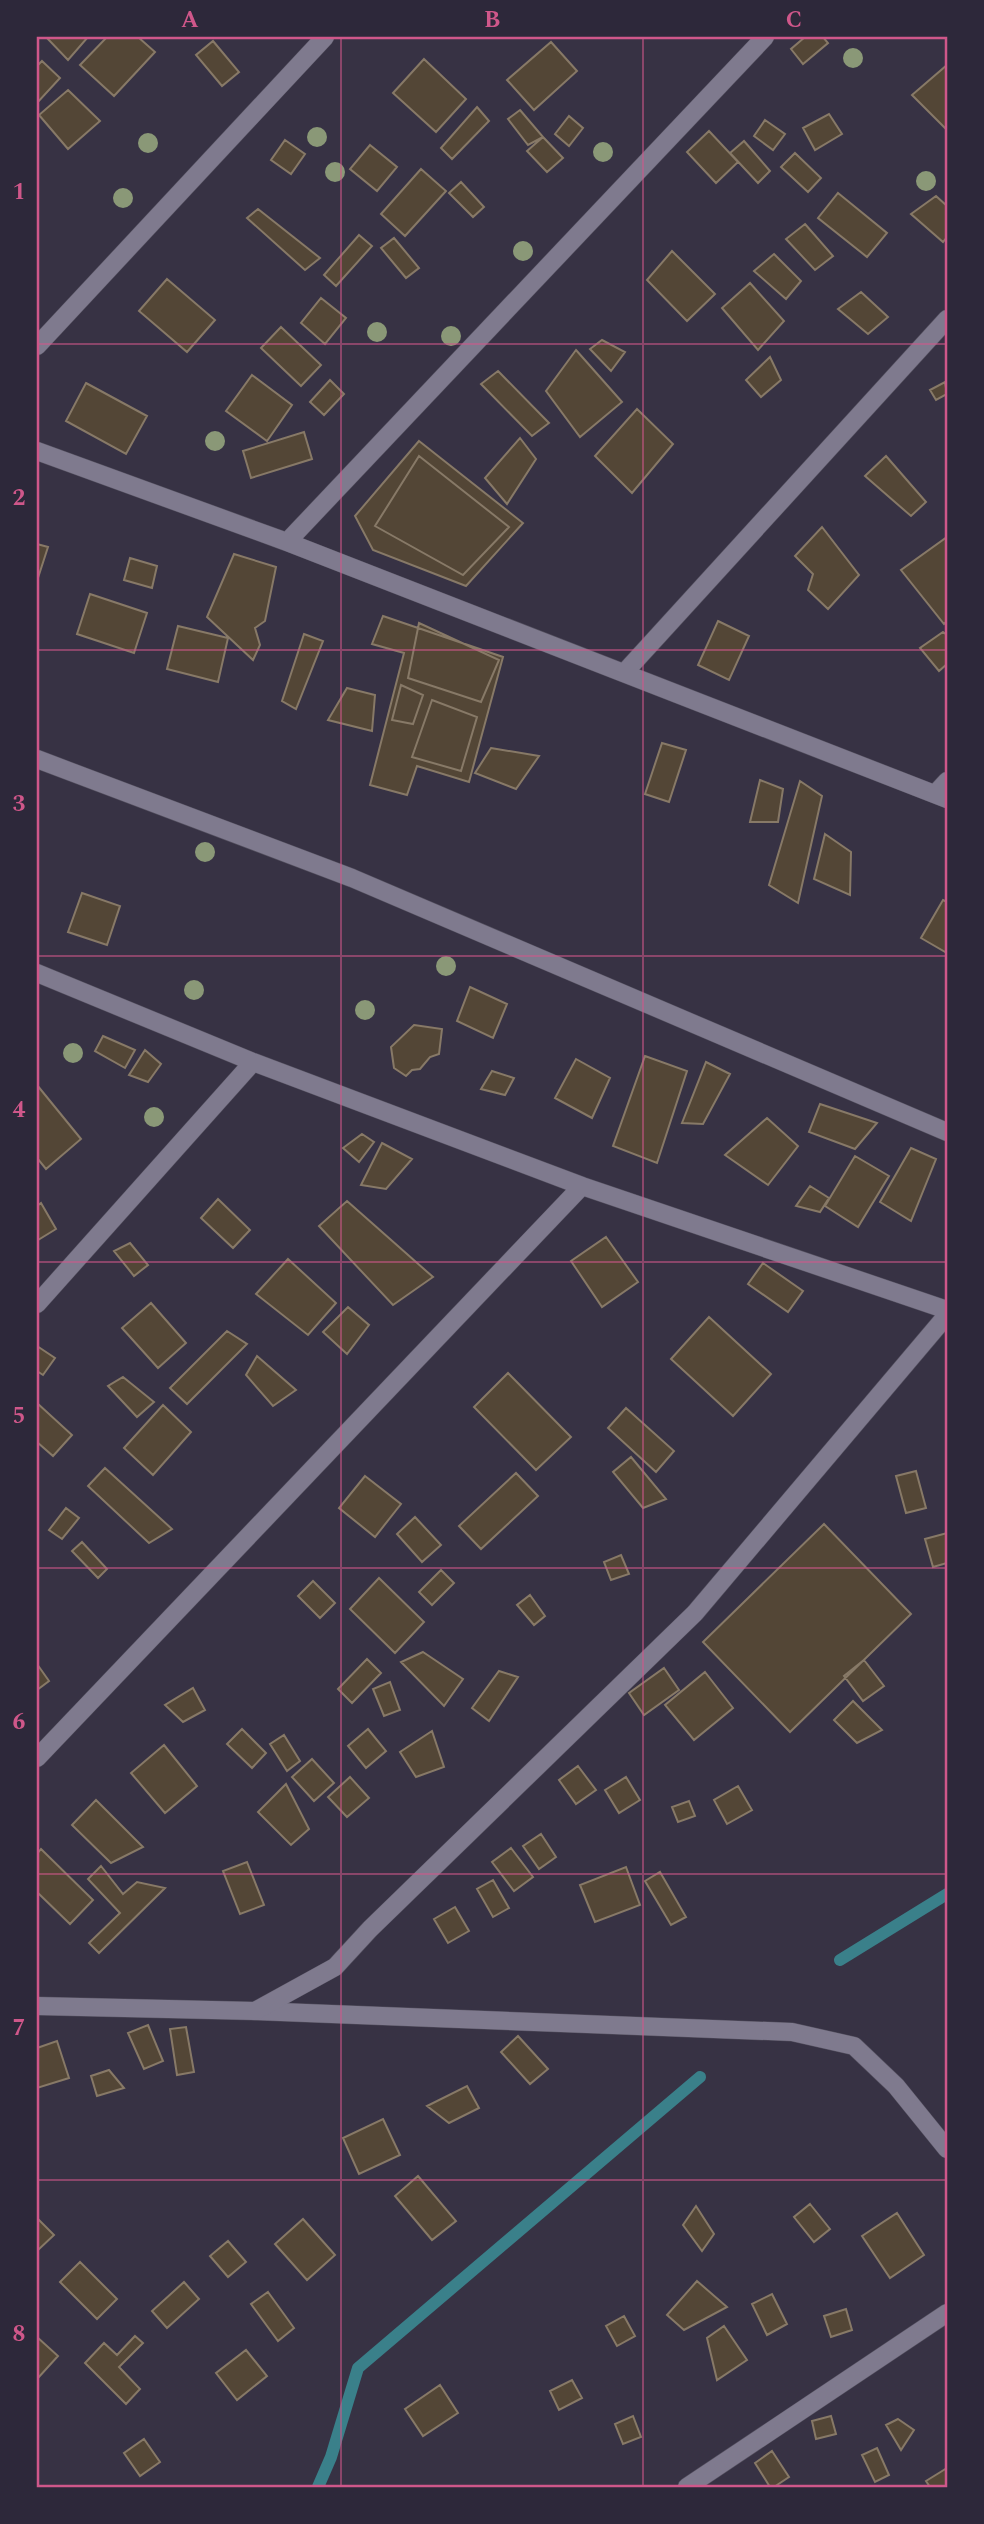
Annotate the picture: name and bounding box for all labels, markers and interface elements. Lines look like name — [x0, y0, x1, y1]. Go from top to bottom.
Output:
text: A — [181, 3, 199, 38]
text: B — [484, 3, 500, 38]
text: C — [786, 3, 802, 38]
text: 1 — [13, 175, 25, 210]
text: 2 — [13, 481, 26, 516]
text: 3 — [13, 787, 26, 822]
text: 4 — [13, 1093, 26, 1128]
text: 5 — [13, 1399, 25, 1434]
text: 6 — [13, 1705, 26, 1740]
text: 7 — [13, 2011, 25, 2046]
text: 8 — [13, 2317, 25, 2352]

